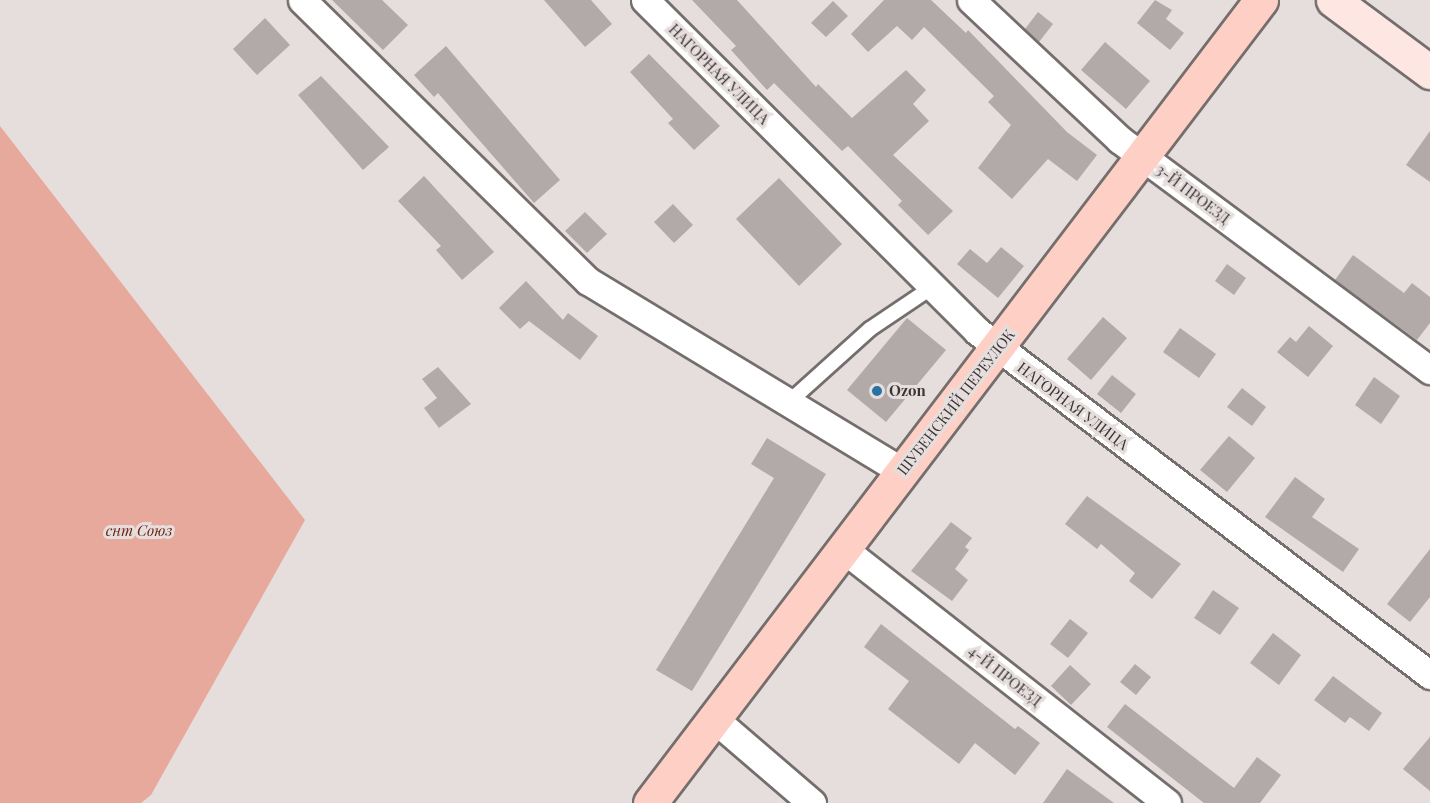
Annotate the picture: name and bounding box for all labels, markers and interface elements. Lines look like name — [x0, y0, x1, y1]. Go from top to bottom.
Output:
street label: НАГОРНАЯ УЛИЦА — [665, 20, 773, 128]
street label: 3-Й ПРОЕЗД — [1153, 161, 1233, 227]
street label: ШУБЕНСКИЙ ПЕРЕУЛОК — [893, 326, 1019, 478]
street label: НАГОРНАЯ УЛИЦА — [1014, 358, 1132, 454]
place label: Ozon — [889, 382, 926, 400]
marker: Ozon — [870, 384, 884, 398]
park label: снт Союз — [106, 522, 172, 540]
street label: 4-Й ПРОЕЗД — [965, 642, 1045, 710]

